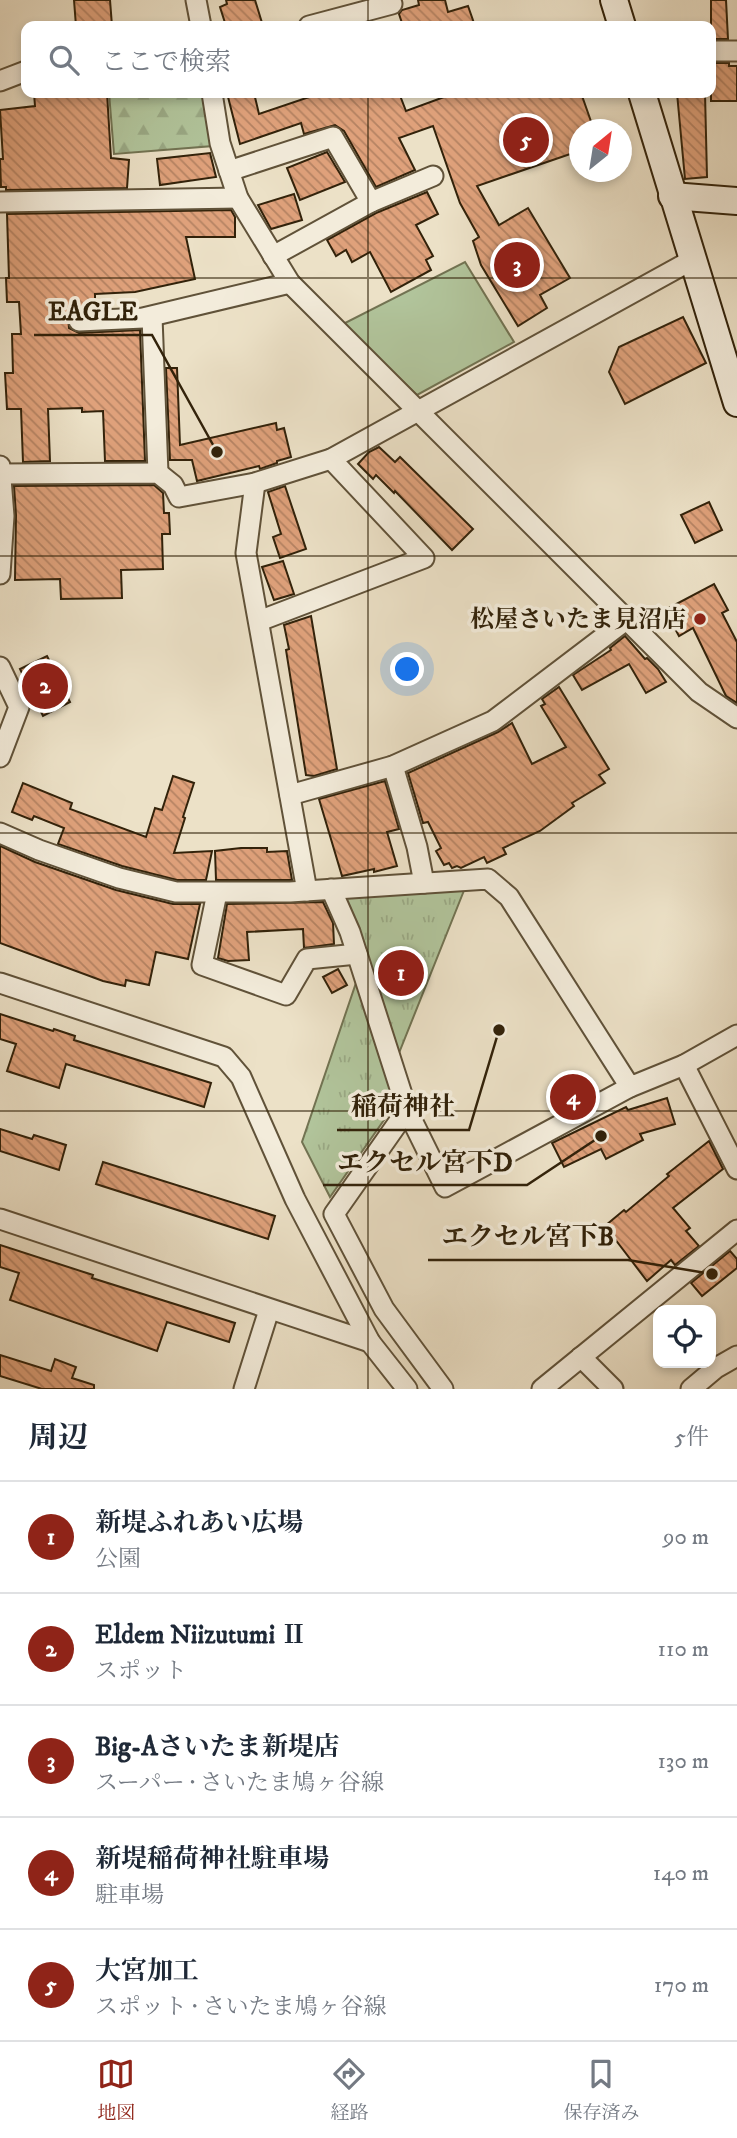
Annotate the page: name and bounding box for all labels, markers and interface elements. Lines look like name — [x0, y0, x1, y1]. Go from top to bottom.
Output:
search box — [21, 21, 716, 98]
icon: search — [45, 41, 83, 79]
text: ここで検索 — [101, 46, 231, 79]
pin: 5 — [503, 114, 549, 166]
north arrow — [569, 119, 632, 182]
pin: 3 — [494, 239, 540, 291]
callout: EAGLE — [34, 288, 152, 335]
text: EAGLE — [48, 296, 138, 329]
place label: 松屋さいたま見沼店 — [470, 605, 686, 635]
marker: 松屋さいたま見沼店 — [692, 611, 708, 627]
your location — [390, 652, 424, 686]
pin: 2 — [22, 660, 68, 712]
pin: 1 — [378, 947, 424, 999]
pin: 4 — [550, 1071, 596, 1123]
callout: 稲荷神社 — [337, 1083, 469, 1130]
text: 稲荷神社 — [351, 1091, 455, 1124]
callout: エクセル宮下D — [323, 1138, 527, 1185]
text: エクセル宮下D — [337, 1147, 513, 1180]
callout: エクセル宮下B — [428, 1213, 628, 1260]
text: エクセル宮下B — [442, 1221, 614, 1254]
map controls — [653, 1305, 716, 1368]
button: locate — [653, 1305, 716, 1368]
text: 周辺 — [28, 1420, 88, 1457]
text: 5件 — [675, 1423, 709, 1452]
text: 新堤ふれあい広場 — [95, 1507, 303, 1540]
text: 1 — [47, 1523, 55, 1552]
text: 90 m — [663, 1523, 709, 1552]
text: 公園 — [95, 1545, 141, 1574]
text: Eldem Niizutumi Ⅱ — [95, 1619, 307, 1652]
text: 2 — [45, 1635, 57, 1664]
text: 110 m — [658, 1635, 709, 1664]
text: スポット — [95, 1657, 187, 1686]
text: Big-Aさいたま新堤店 — [95, 1731, 340, 1764]
text: 3 — [47, 1747, 55, 1776]
text: 130 m — [657, 1747, 709, 1776]
text: スーパー · さいたま鳩ヶ谷線 — [95, 1769, 384, 1798]
text: 新堤稲荷神社駐車場 — [95, 1843, 329, 1876]
text: 4 — [44, 1859, 58, 1888]
text: 140 m — [653, 1859, 709, 1888]
text: 駐車場 — [95, 1881, 164, 1910]
text: 大宮加工 — [95, 1955, 199, 1988]
text: 5 — [45, 1971, 57, 2000]
text: 170 m — [654, 1971, 709, 2000]
text: スポット · さいたま鳩ヶ谷線 — [95, 1993, 386, 2022]
tab: 地図 — [97, 2055, 136, 2125]
tab: 経路 — [330, 2055, 369, 2125]
tab: 保存済み — [563, 2055, 640, 2125]

